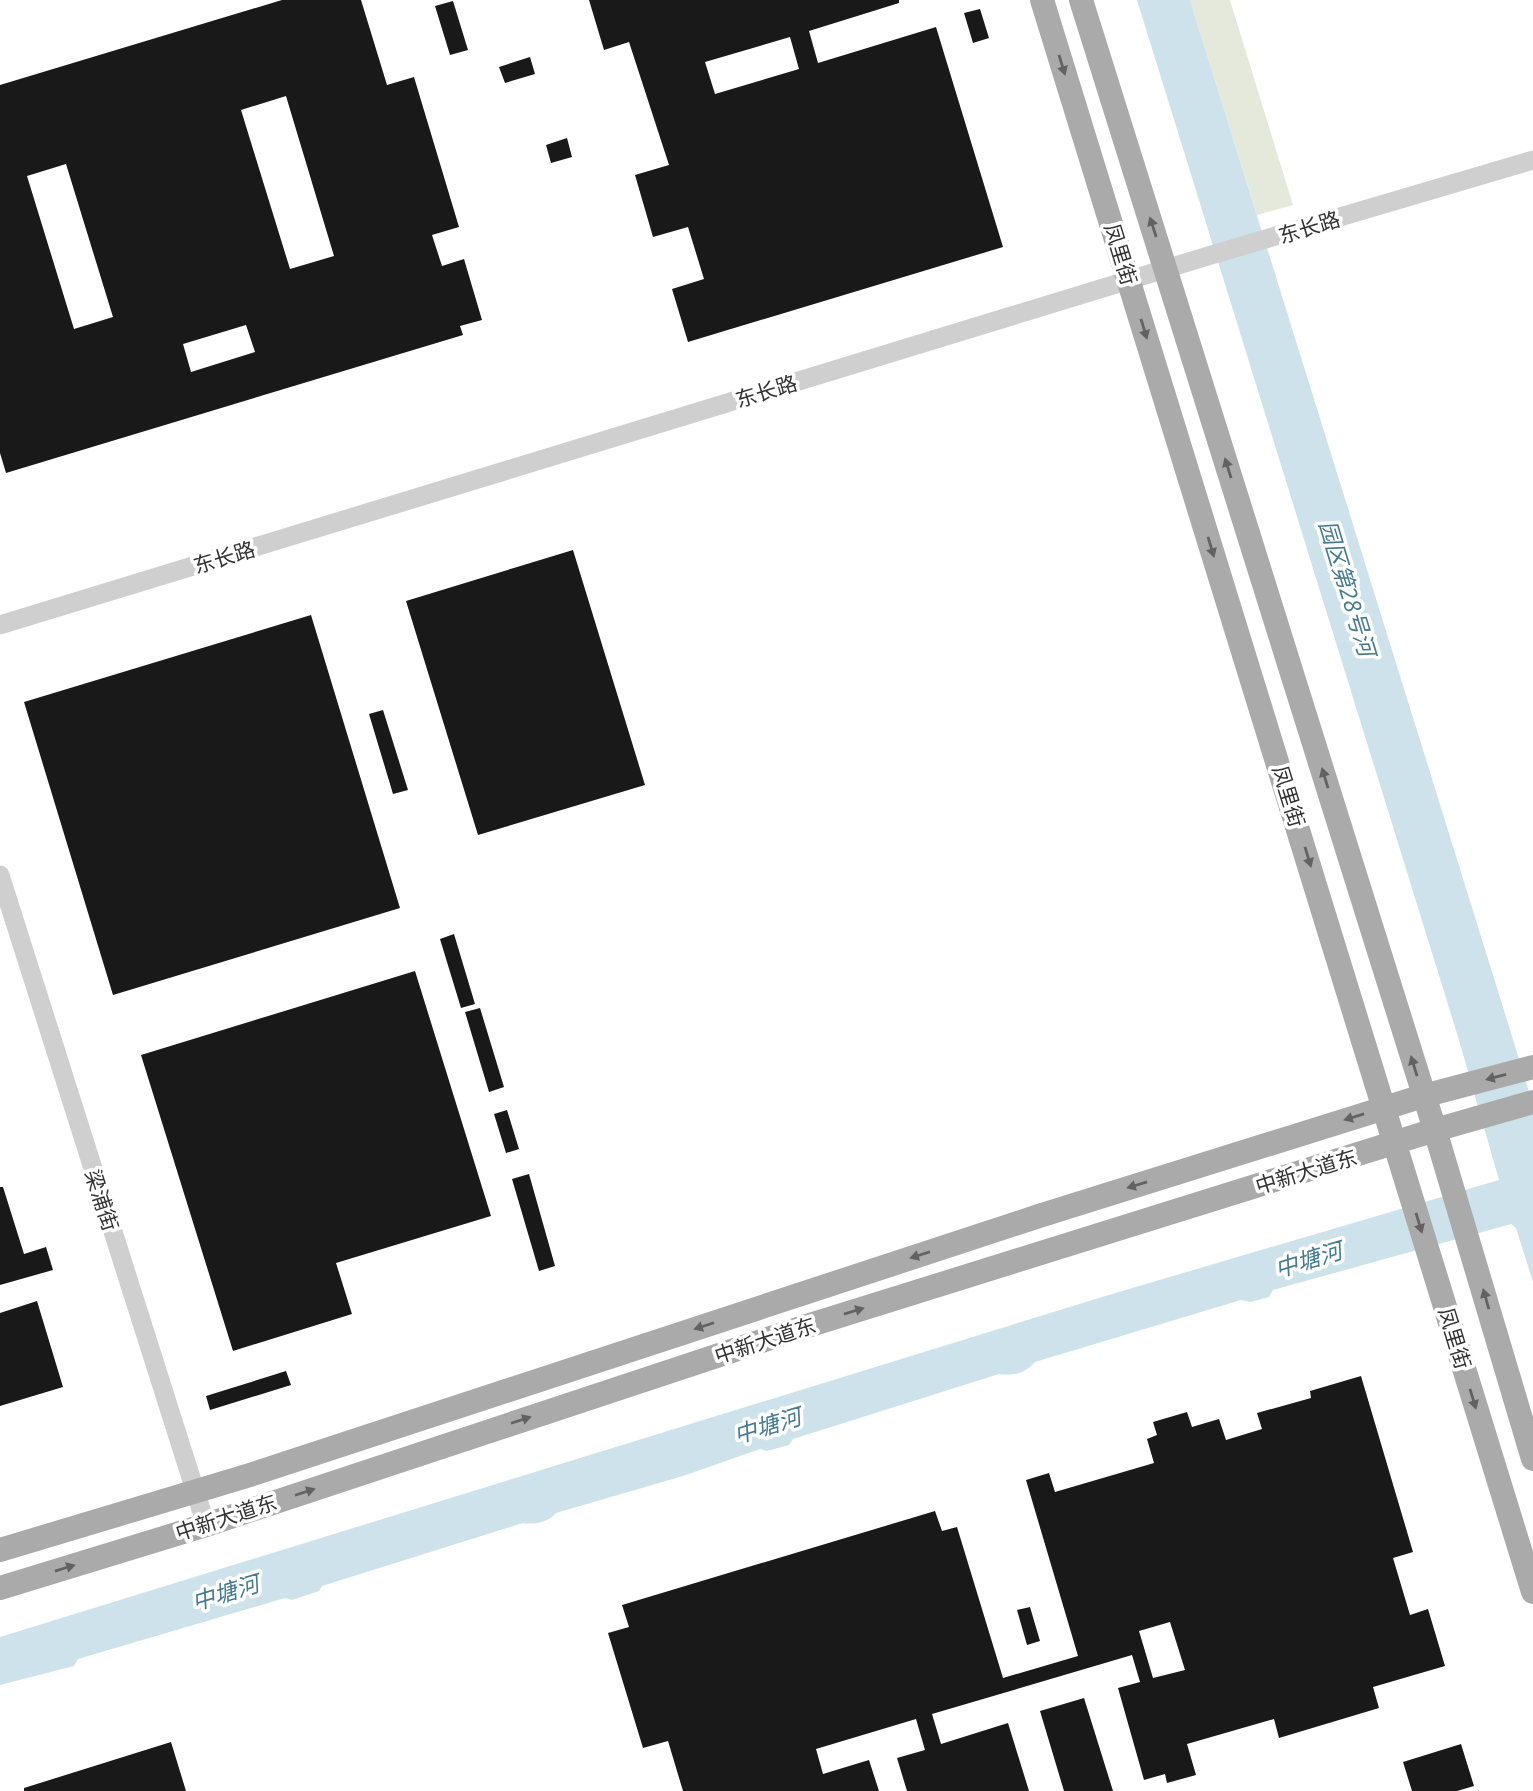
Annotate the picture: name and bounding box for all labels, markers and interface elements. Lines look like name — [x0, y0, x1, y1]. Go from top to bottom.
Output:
one-way arrow — [1057, 55, 1068, 76]
street label: 东长路 — [1275, 204, 1343, 250]
one-way arrow — [1147, 216, 1158, 237]
street label: 凤里街 — [1098, 220, 1144, 288]
one-way arrow — [1139, 319, 1150, 340]
street label: 东长路 — [732, 368, 800, 414]
one-way arrow — [1222, 457, 1233, 478]
water label: 园区第28号河 — [1312, 516, 1385, 664]
street label: 东长路 — [190, 534, 258, 580]
one-way arrow — [1207, 536, 1217, 557]
street label: 凤里街 — [1266, 762, 1312, 830]
one-way arrow — [1319, 768, 1329, 789]
one-way arrow — [1303, 847, 1313, 868]
one-way arrow — [1408, 1055, 1419, 1076]
one-way arrow — [1485, 1072, 1507, 1083]
one-way arrow — [1343, 1112, 1364, 1123]
street label: 中新大道东 — [1252, 1142, 1360, 1200]
street label: 梁浦街 — [79, 1166, 125, 1234]
one-way arrow — [1126, 1180, 1147, 1191]
one-way arrow — [1415, 1213, 1425, 1234]
water label: 中塘河 — [1270, 1232, 1349, 1284]
one-way arrow — [910, 1250, 931, 1260]
one-way arrow — [1480, 1289, 1490, 1310]
street label: 凤里街 — [1432, 1304, 1478, 1372]
one-way arrow — [844, 1306, 865, 1316]
street label: 中新大道东 — [711, 1310, 819, 1370]
one-way arrow — [694, 1321, 715, 1331]
one-way arrow — [1469, 1389, 1479, 1410]
water label: 中塘河 — [729, 1398, 808, 1450]
one-way arrow — [511, 1414, 532, 1425]
one-way arrow — [295, 1486, 316, 1497]
street label: 中新大道东 — [172, 1487, 280, 1547]
one-way arrow — [55, 1562, 76, 1573]
water label: 中塘河 — [187, 1565, 266, 1617]

